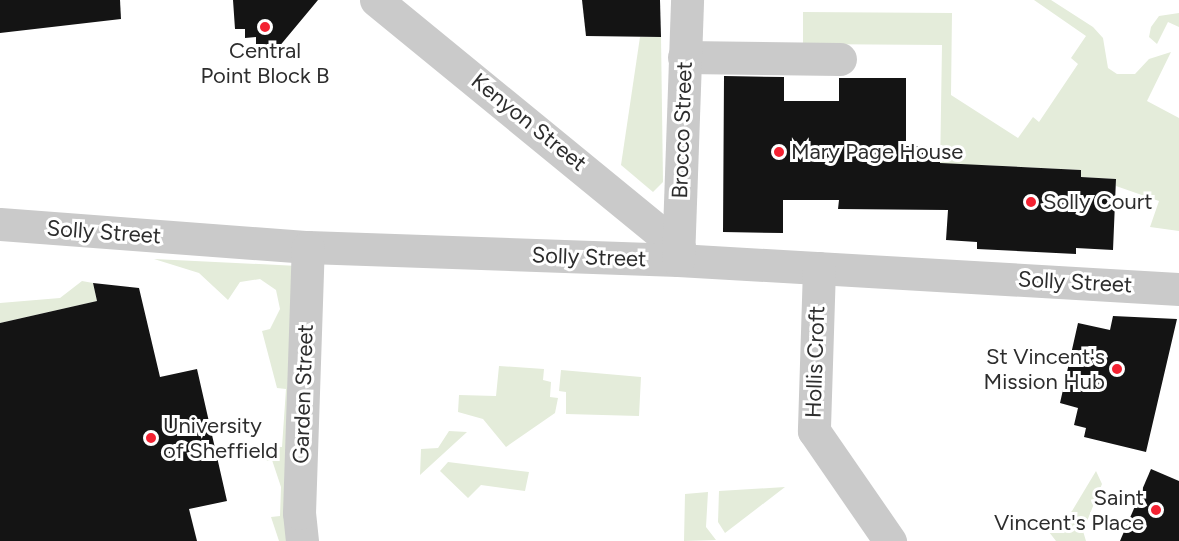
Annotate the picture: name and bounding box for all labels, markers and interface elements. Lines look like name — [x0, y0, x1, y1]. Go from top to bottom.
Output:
marker: Central Point Block B — [258, 20, 272, 34]
place label: Central Point Block B — [201, 37, 329, 88]
street label: Brocco Street — [666, 61, 698, 199]
street label: Kenyon Street — [466, 67, 592, 177]
place label: Mary Page House — [791, 139, 963, 165]
marker: Mary Page House — [772, 145, 786, 159]
place label: Solly Court — [1043, 189, 1153, 215]
marker: Solly Court — [1024, 195, 1038, 209]
street label: Solly Street — [46, 215, 162, 249]
street label: Solly Street — [531, 242, 647, 272]
street label: Solly Street — [1017, 266, 1133, 298]
street label: Hollis Croft — [800, 305, 830, 419]
street label: Garden Street — [287, 324, 319, 464]
place label: St Vincent's Mission Hub — [984, 343, 1105, 394]
marker: St Vincent's Mission Hub — [1110, 362, 1124, 376]
place label: University of Sheffield — [163, 412, 278, 464]
marker: University of Sheffield — [144, 431, 158, 445]
place label: Saint Vincent's Place — [994, 484, 1144, 536]
marker: Saint Vincent's Place — [1149, 503, 1163, 517]

